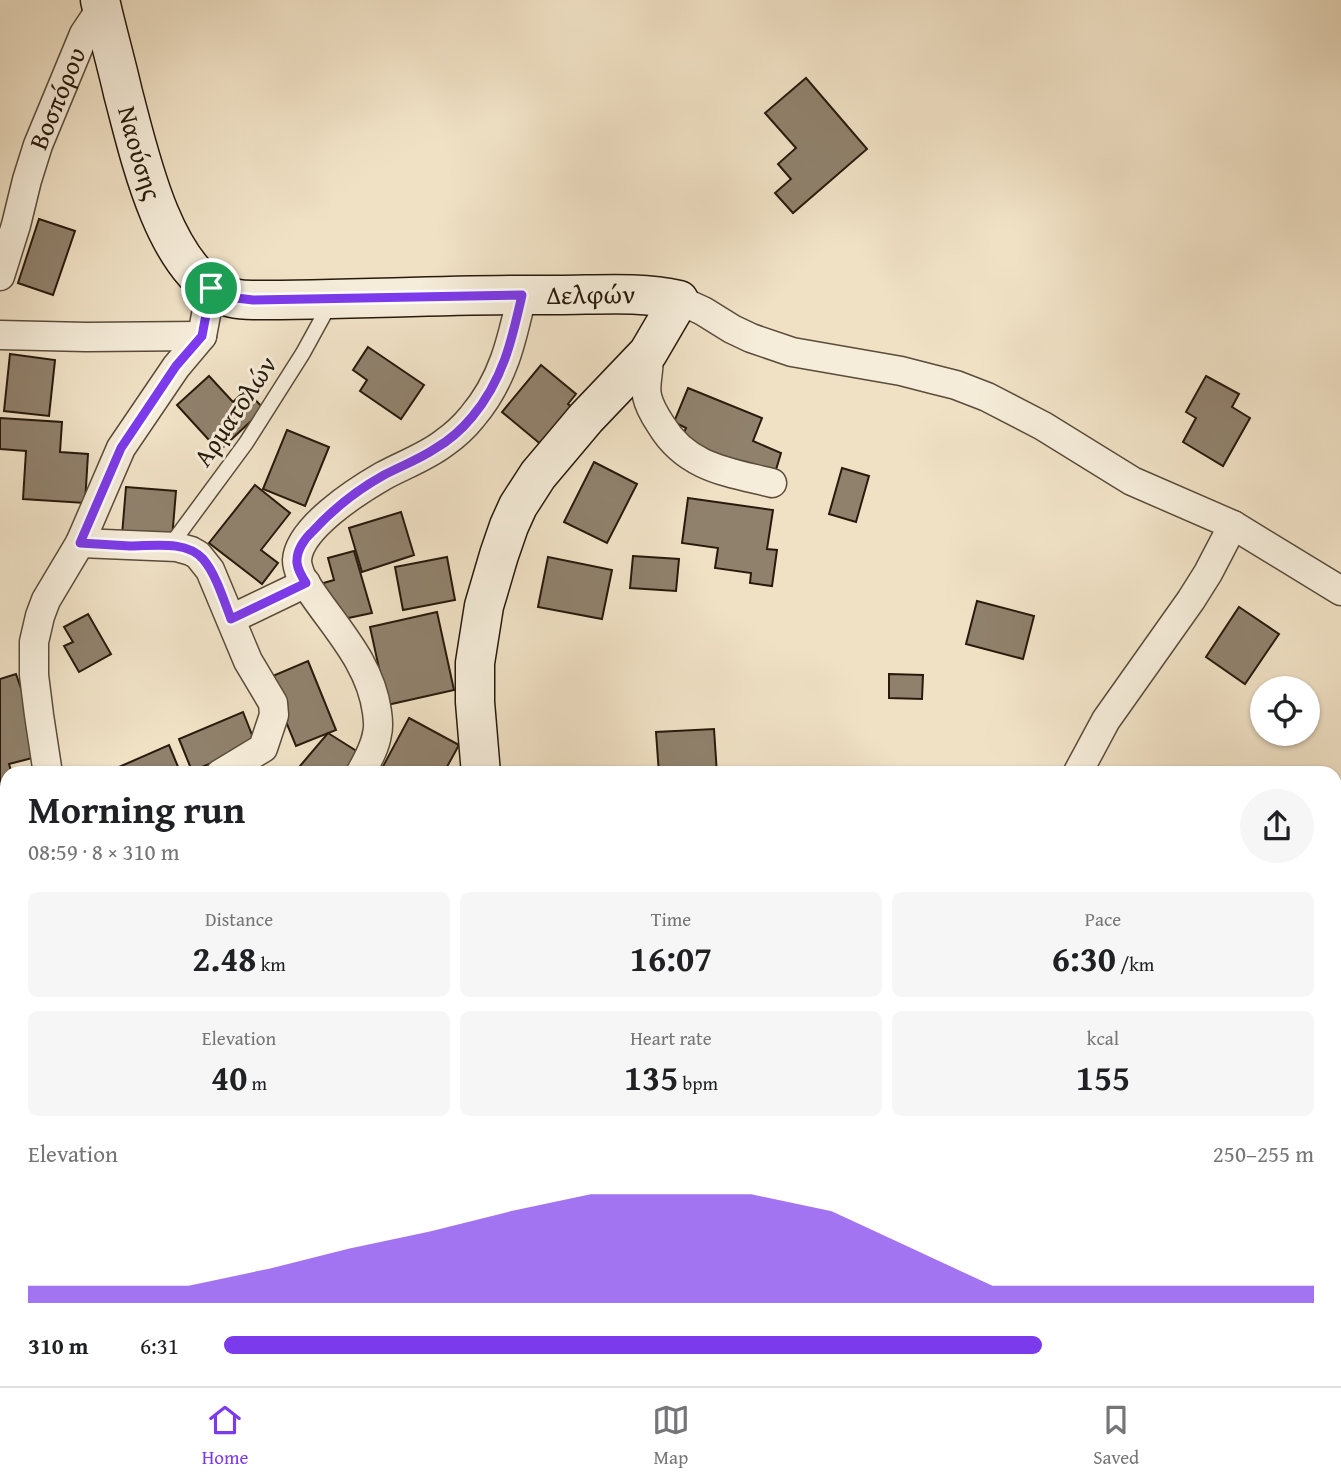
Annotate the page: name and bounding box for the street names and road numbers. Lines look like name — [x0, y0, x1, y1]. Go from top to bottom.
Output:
street label: Βοσπόρου — [18, 41, 96, 155]
street label: Ναούσης — [108, 102, 172, 205]
street label: Δελφών — [546, 274, 636, 314]
street label: Αρματολών — [183, 347, 286, 474]

